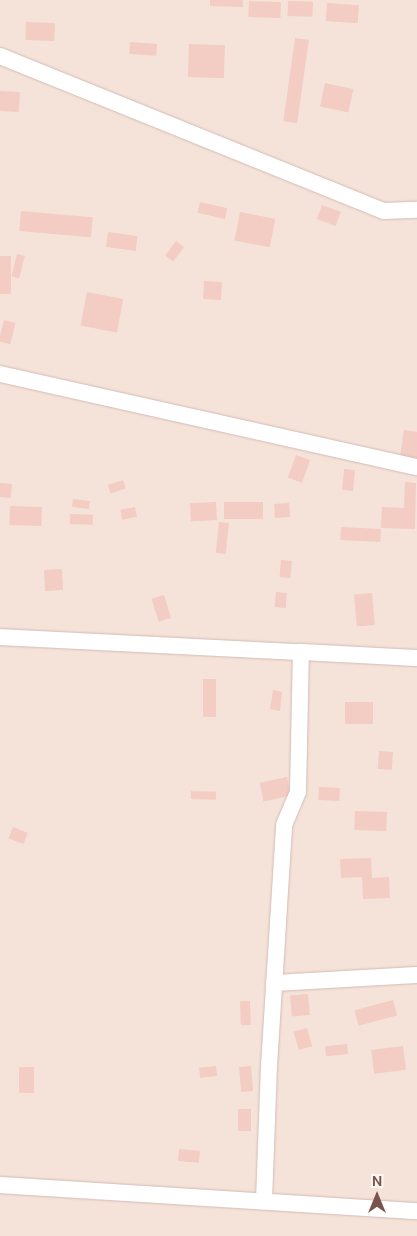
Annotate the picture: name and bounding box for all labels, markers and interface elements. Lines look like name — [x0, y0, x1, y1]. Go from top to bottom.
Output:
north arrow — [352, 1171, 402, 1221]
text: N — [372, 1172, 382, 1190]

